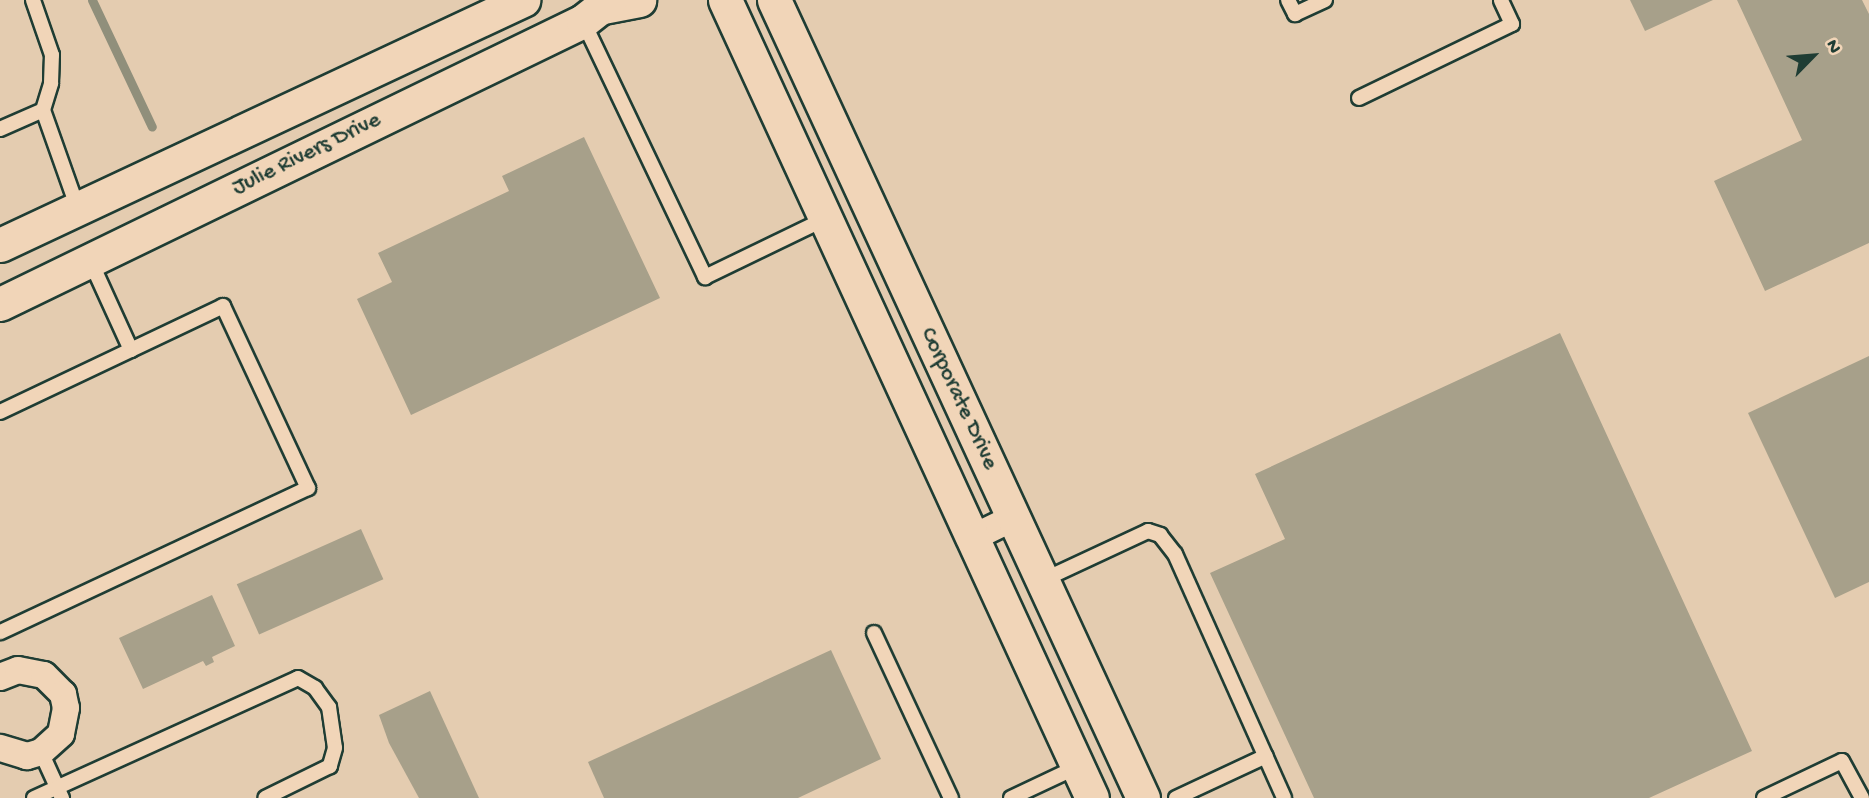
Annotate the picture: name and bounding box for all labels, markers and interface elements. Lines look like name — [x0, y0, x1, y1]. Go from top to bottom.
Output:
north arrow — [1778, 21, 1848, 91]
text: N — [1819, 36, 1846, 57]
street label: Julie Rivers Drive — [228, 107, 386, 203]
street label: Corporate Drive — [913, 324, 1003, 474]

